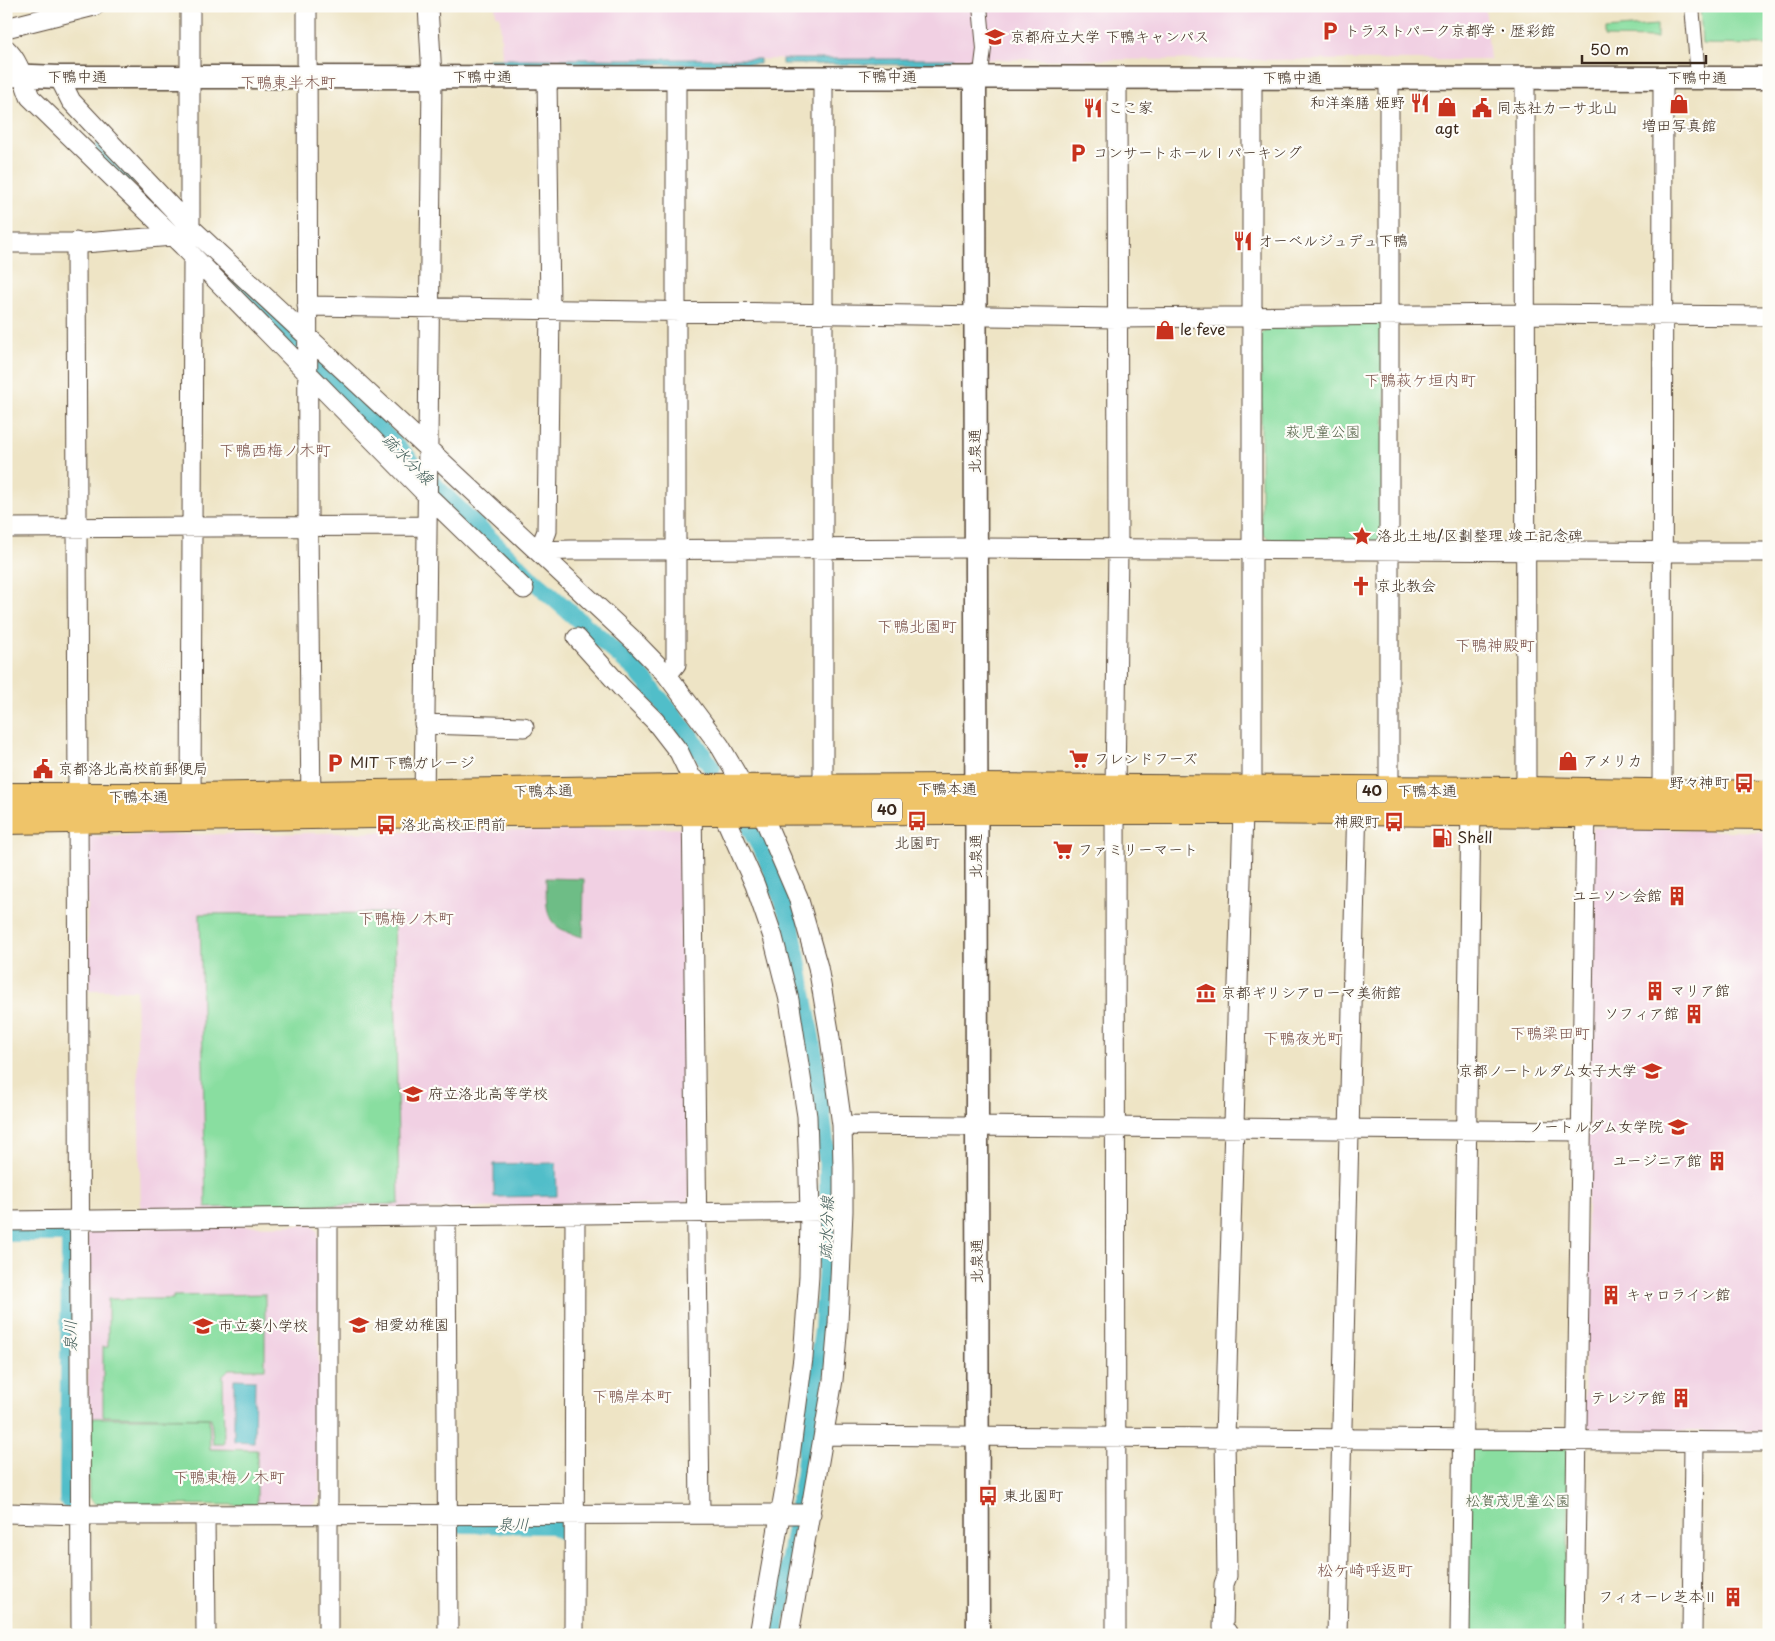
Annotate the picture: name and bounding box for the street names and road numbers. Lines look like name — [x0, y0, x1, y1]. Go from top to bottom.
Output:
street label: 下鴨中通 — [47, 64, 107, 87]
street label: 下鴨中通 — [452, 64, 512, 87]
street label: 下鴨中通 — [857, 64, 917, 87]
street label: 下鴨中通 — [1262, 65, 1322, 88]
street label: 下鴨中通 — [1667, 65, 1727, 88]
street label: 北泉通 — [962, 428, 985, 474]
street label: 下鴨本通 — [917, 776, 977, 799]
street label: 下鴨本通 — [513, 777, 573, 802]
street label: 下鴨本通 — [1397, 778, 1457, 801]
road number: 40 — [1357, 779, 1387, 802]
street label: 下鴨本通 — [108, 784, 168, 807]
road number: 40 — [872, 798, 902, 822]
street label: 北泉通 — [963, 833, 986, 879]
street label: 北泉通 — [964, 1238, 987, 1284]

